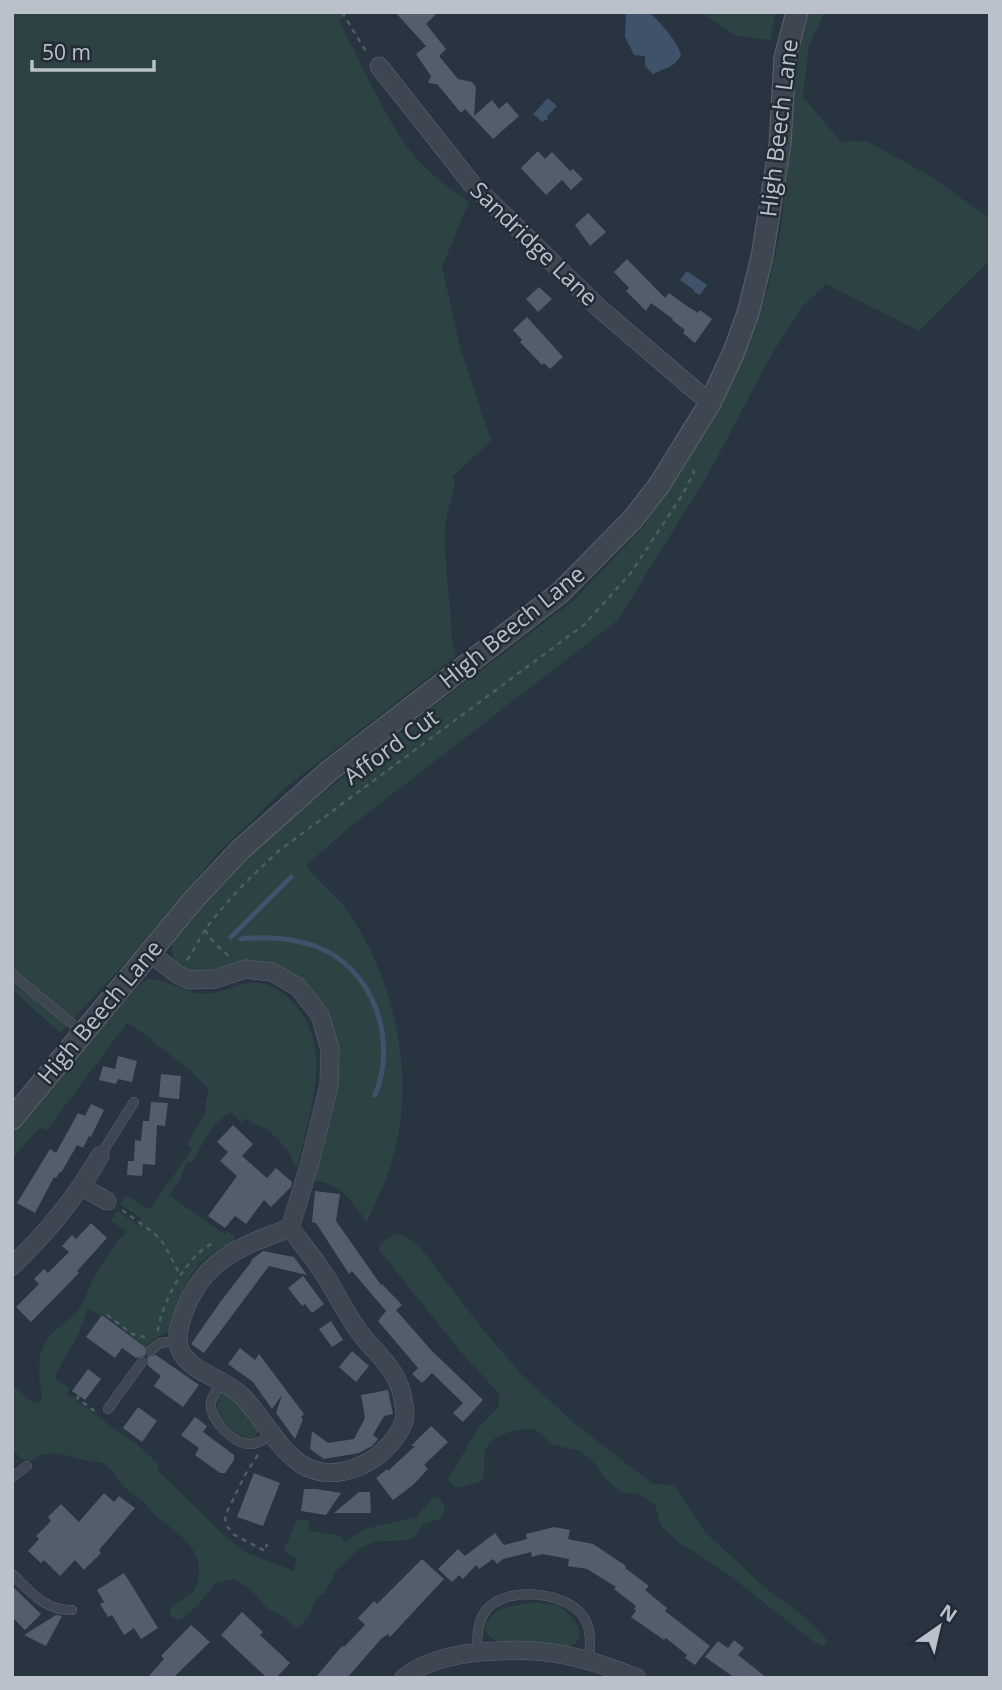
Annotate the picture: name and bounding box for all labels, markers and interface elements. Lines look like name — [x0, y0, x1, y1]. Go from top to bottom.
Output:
scale bar — [32, 28, 154, 72]
street label: High Beech Lane — [751, 37, 805, 219]
text: 50 m — [42, 38, 91, 66]
street label: Sandridge Lane — [464, 174, 606, 312]
street label: High Beech Lane — [432, 557, 591, 695]
street label: Afford Cut — [336, 701, 444, 791]
street label: High Beech Lane — [29, 933, 169, 1090]
north arrow — [904, 1592, 974, 1662]
text: N — [935, 1598, 962, 1628]

